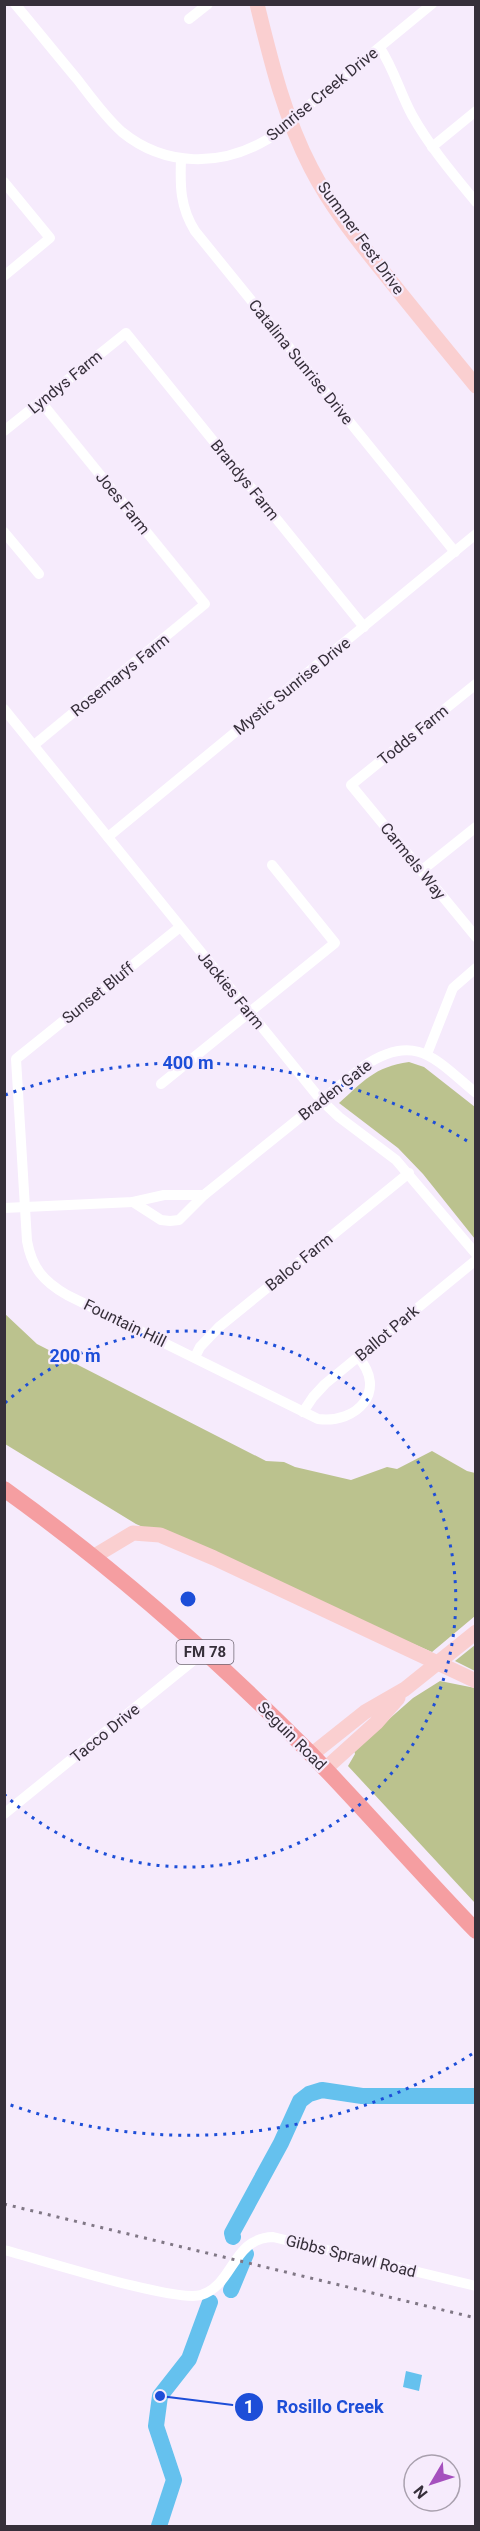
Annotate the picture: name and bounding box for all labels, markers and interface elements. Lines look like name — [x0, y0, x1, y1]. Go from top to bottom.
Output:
street label: Sunrise Creek Drive — [262, 43, 382, 145]
street label: Summer Fest Drive — [314, 178, 408, 298]
street label: Catalina Sunrise Drive — [245, 296, 357, 428]
street label: Lyndys Farm — [24, 346, 106, 418]
street label: Brandys Farm — [207, 436, 283, 524]
street label: Joes Farm — [92, 468, 154, 538]
street label: Rosemarys Farm — [67, 630, 173, 720]
street label: Mystic Sunrise Drive — [230, 633, 354, 739]
street label: Todds Farm — [374, 701, 452, 769]
street label: Carmels Way — [376, 819, 450, 904]
street label: Jackies Farm — [194, 947, 268, 1033]
street label: Sunset Bluff — [58, 958, 138, 1028]
text: 400 m — [162, 1052, 214, 1073]
street label: Braden Gate — [295, 1056, 375, 1124]
street label: Baloc Farm — [262, 1229, 336, 1295]
street label: Fountain Hill — [81, 1295, 169, 1351]
street label: Ballot Park — [351, 1300, 423, 1365]
text: 200 m — [49, 1345, 101, 1366]
centre of rings — [178, 1589, 198, 1609]
road number: FM 78 — [176, 1640, 234, 1664]
street label: Seguin Road — [254, 1698, 330, 1774]
street label: Tacco Drive — [67, 1699, 143, 1767]
street label: Gibbs Sprawl Road — [284, 2231, 418, 2281]
callout: Rosillo Creek — [234, 2389, 396, 2425]
text: 1 — [244, 2396, 254, 2417]
text: Rosillo Creek — [276, 2396, 384, 2417]
north arrow — [402, 2453, 462, 2513]
text: N — [410, 2482, 432, 2502]

